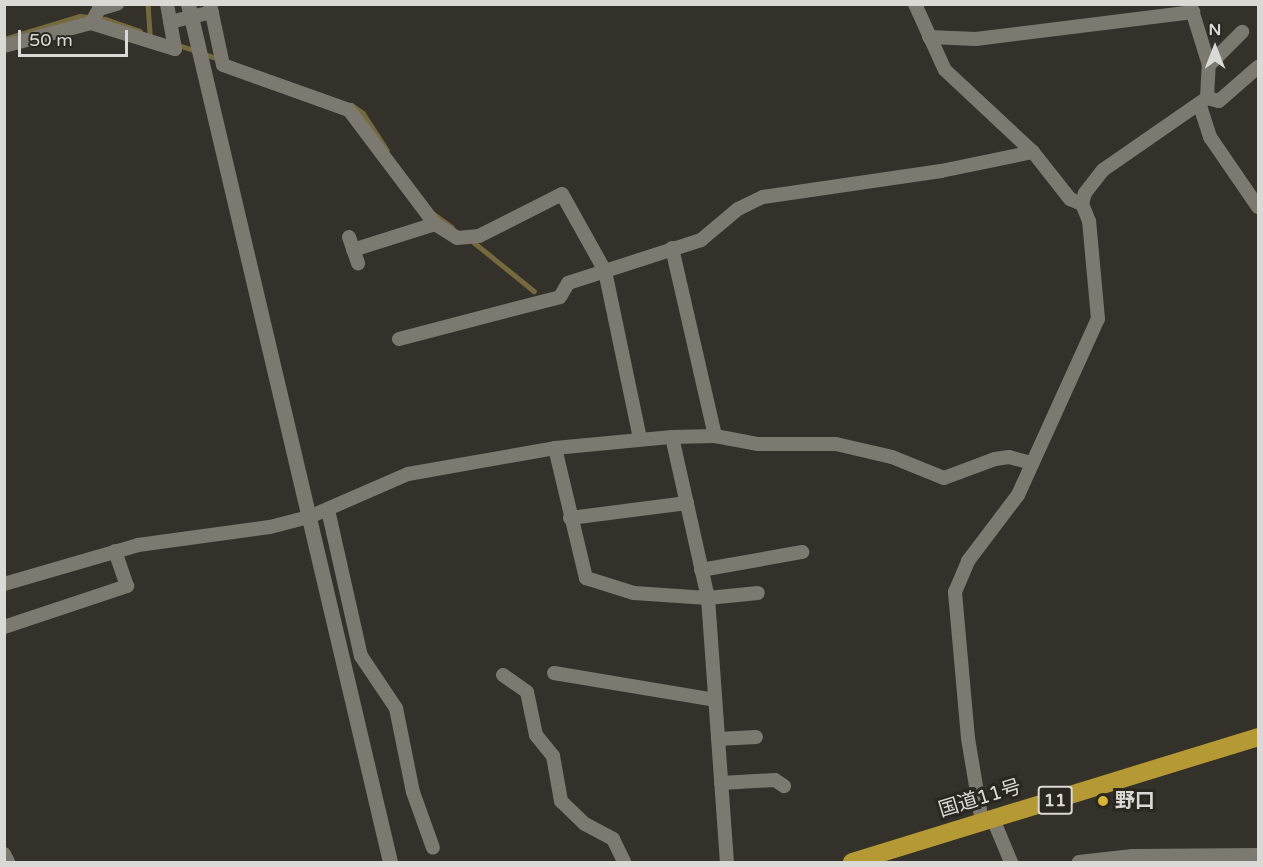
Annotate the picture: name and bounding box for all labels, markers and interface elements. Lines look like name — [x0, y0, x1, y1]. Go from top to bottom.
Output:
scale bar — [21, 18, 130, 56]
north arrow — [1185, 18, 1245, 78]
text: N — [1209, 20, 1221, 40]
text: 50 m — [29, 29, 73, 51]
street label: 国道11号 — [936, 775, 1024, 823]
road number: 11 — [1037, 785, 1073, 815]
place label: 野口 — [1115, 789, 1155, 813]
marker: 野口 — [1096, 794, 1110, 808]

